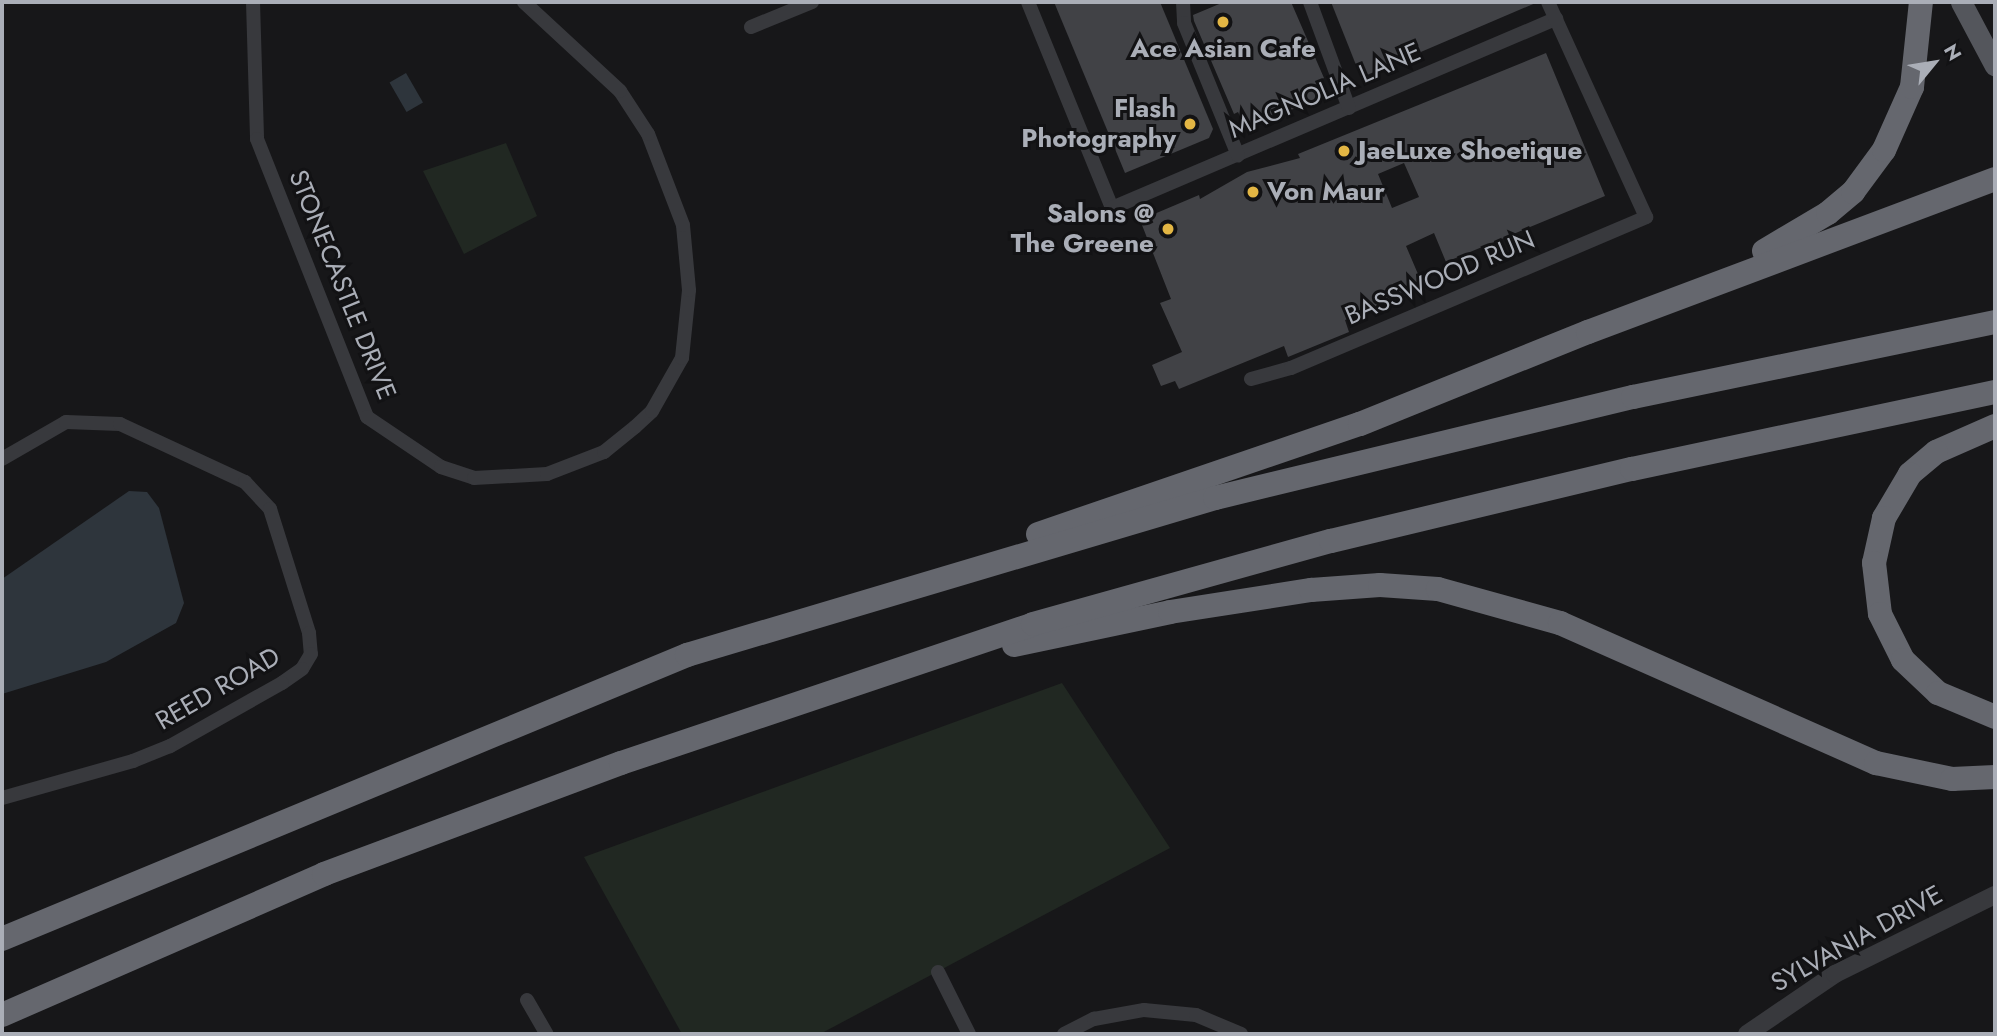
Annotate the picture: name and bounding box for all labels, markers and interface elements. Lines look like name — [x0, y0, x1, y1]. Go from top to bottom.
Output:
marker: Ace Asian Cafe — [1215, 14, 1231, 30]
north arrow — [1899, 28, 1969, 98]
place label: Ace Asian Cafe — [1130, 33, 1316, 65]
street label: MAGNOLIA LANE — [1224, 37, 1426, 145]
text: N — [1937, 39, 1968, 66]
place label: Flash Photography — [1021, 93, 1176, 154]
marker: Flash Photography — [1182, 116, 1198, 132]
place label: JaeLuxe Shoetique — [1358, 135, 1582, 167]
marker: JaeLuxe Shoetique — [1336, 143, 1352, 159]
street label: STONECASTLE DRIVE — [282, 166, 402, 404]
place label: Von Maur — [1267, 176, 1385, 208]
marker: Von Maur — [1245, 184, 1261, 200]
place label: Salons @ The Greene — [1011, 198, 1154, 260]
marker: Salons @ The Greene — [1160, 221, 1176, 237]
street label: BASSWOOD RUN — [1341, 224, 1539, 332]
street label: REED ROAD — [151, 641, 285, 737]
street label: SYLVANIA DRIVE — [1766, 879, 1948, 999]

